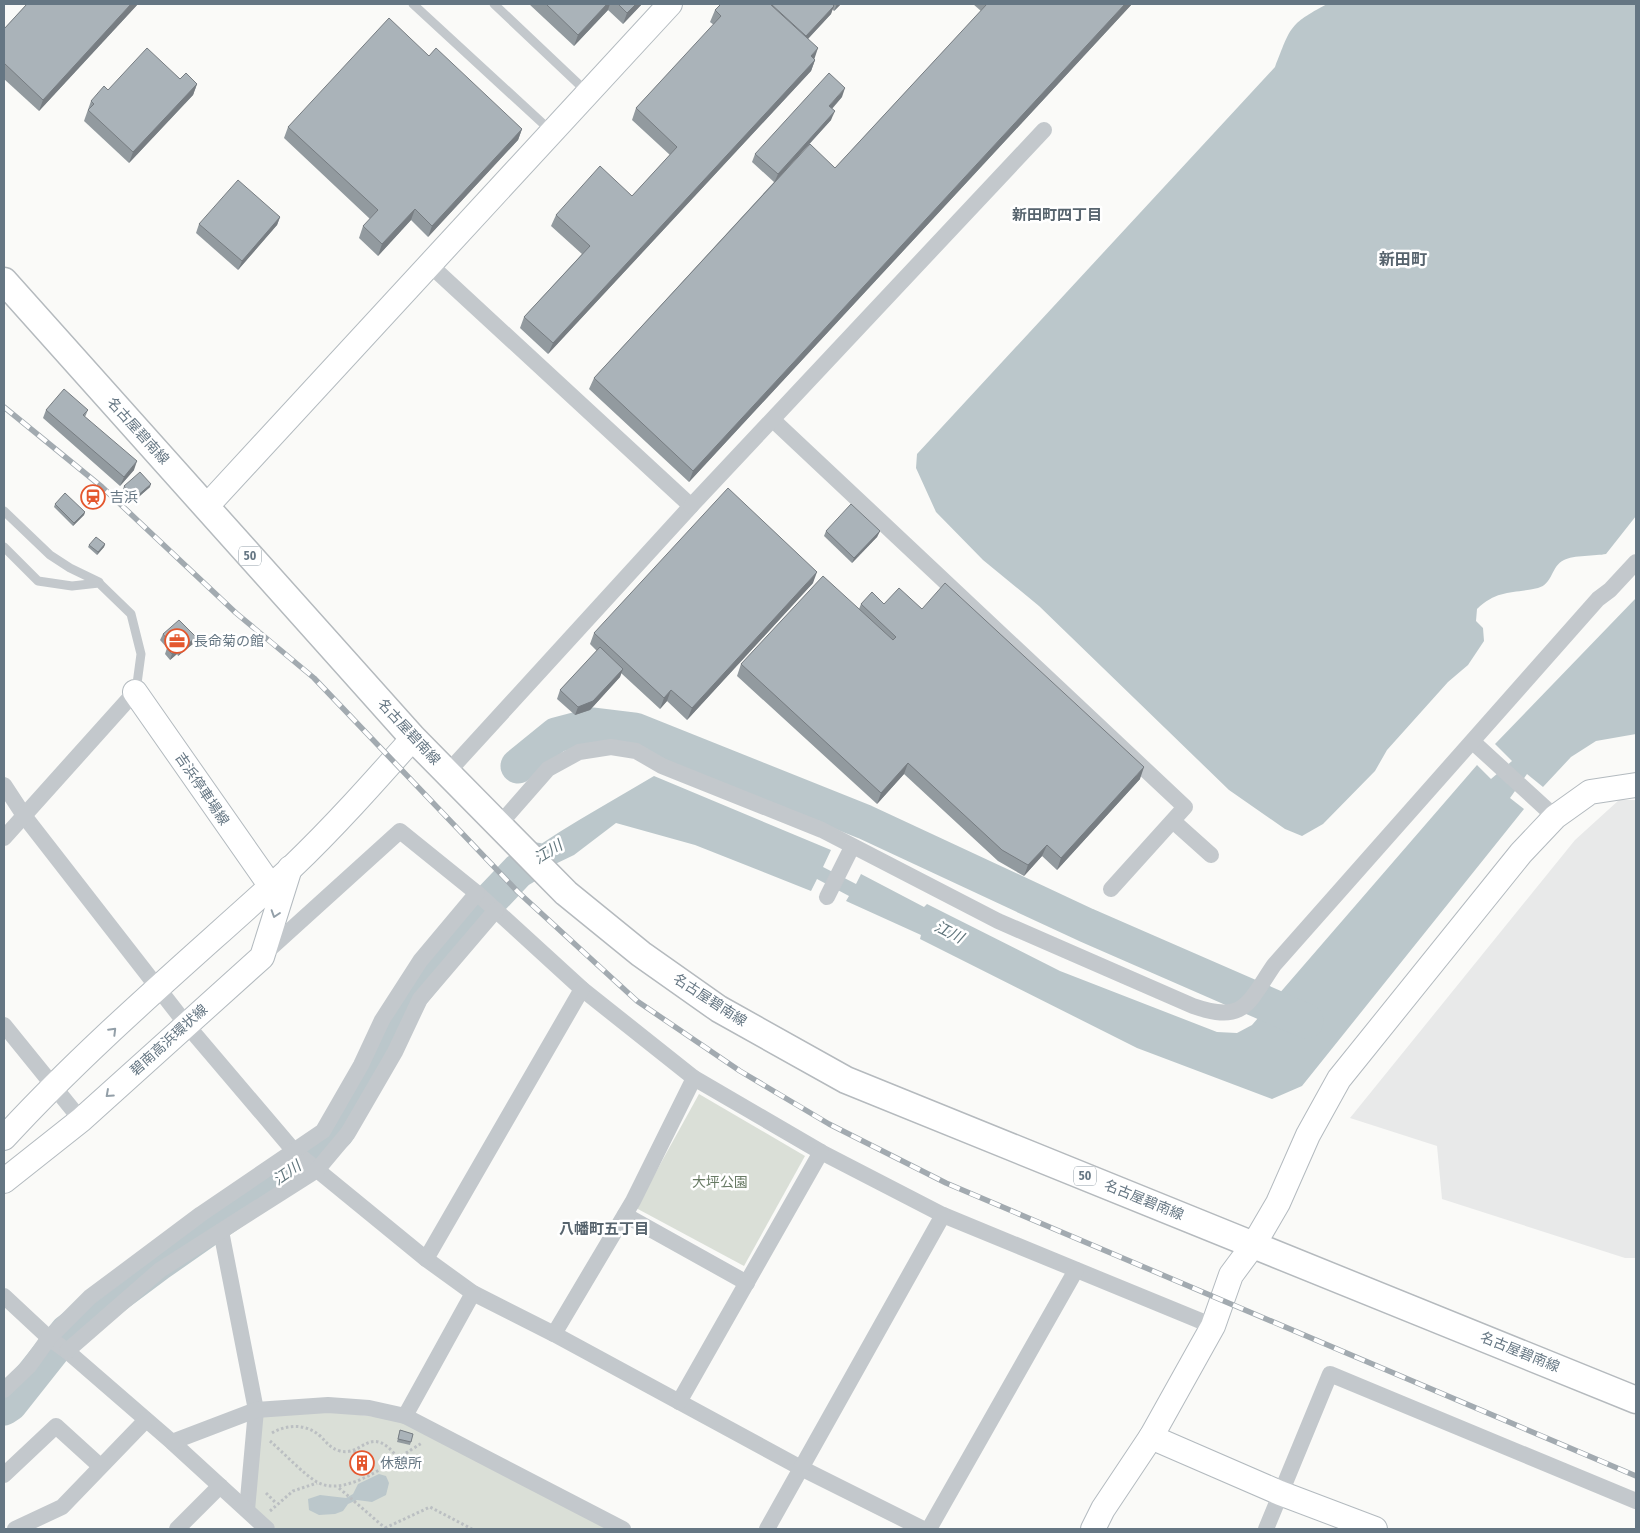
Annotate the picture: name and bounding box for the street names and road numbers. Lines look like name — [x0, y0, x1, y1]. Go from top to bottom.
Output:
street label: 名古屋碧南線 — [104, 394, 172, 468]
road number: 50 — [239, 546, 261, 566]
street label: 名古屋碧南線 — [374, 695, 444, 769]
street label: 吉浜停車場線 — [171, 749, 233, 829]
street label: 名古屋碧南線 — [670, 970, 750, 1030]
street label: 碧南高浜環状線 — [127, 1001, 211, 1079]
road number: 50 — [1074, 1166, 1096, 1186]
street label: 名古屋碧南線 — [1102, 1176, 1186, 1224]
street label: 名古屋碧南線 — [1478, 1328, 1562, 1376]

